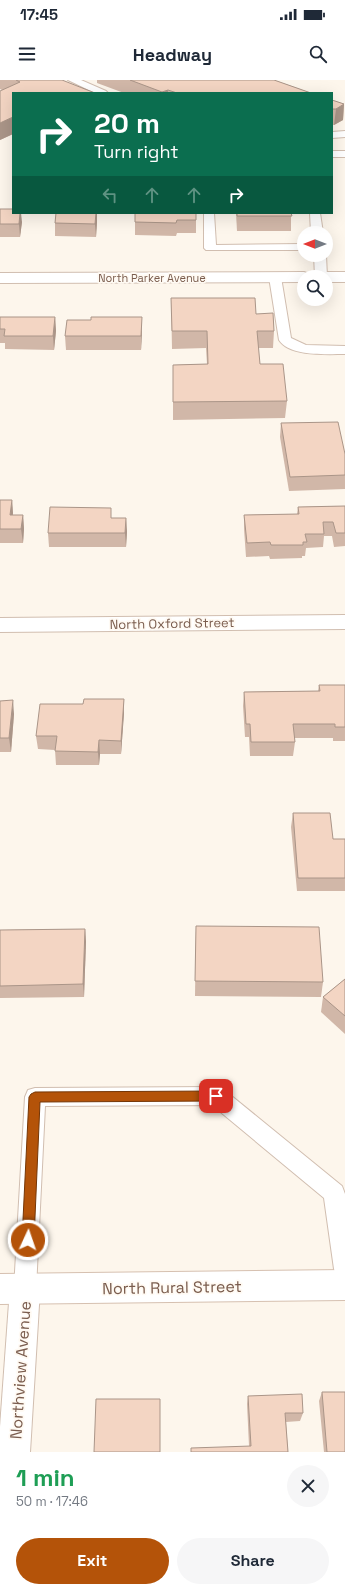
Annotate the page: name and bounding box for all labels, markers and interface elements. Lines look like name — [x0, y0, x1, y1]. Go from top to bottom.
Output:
text: 17:45 — [20, 5, 58, 24]
icon: menu — [16, 43, 38, 65]
text: Headway — [133, 43, 212, 66]
icon: search — [307, 43, 329, 65]
text: 20 m — [94, 105, 160, 141]
icon: right — [28, 108, 80, 160]
text: Turn right — [94, 140, 178, 163]
icon: left — [99, 184, 121, 206]
icon: ahead — [141, 184, 163, 206]
icon: ahead — [183, 184, 205, 206]
icon: right — [225, 184, 247, 206]
north arrow — [297, 226, 333, 262]
map controls — [297, 226, 333, 306]
button: search — [297, 270, 333, 306]
street label: North Parker Avenue — [98, 271, 206, 285]
street label: North Oxford Street — [109, 614, 235, 633]
pin — [199, 1079, 233, 1113]
icon: arrive — [205, 1085, 227, 1107]
position arrow — [7, 1219, 49, 1261]
street label: North Rural Street — [102, 1276, 242, 1299]
street label: Northview Avenue — [5, 1300, 36, 1440]
text: 1 min — [16, 1462, 75, 1493]
button: close — [287, 1465, 329, 1507]
text: 50 m · 17:46 — [16, 1493, 88, 1510]
button: Exit — [16, 1538, 169, 1584]
button: Share — [177, 1538, 329, 1584]

